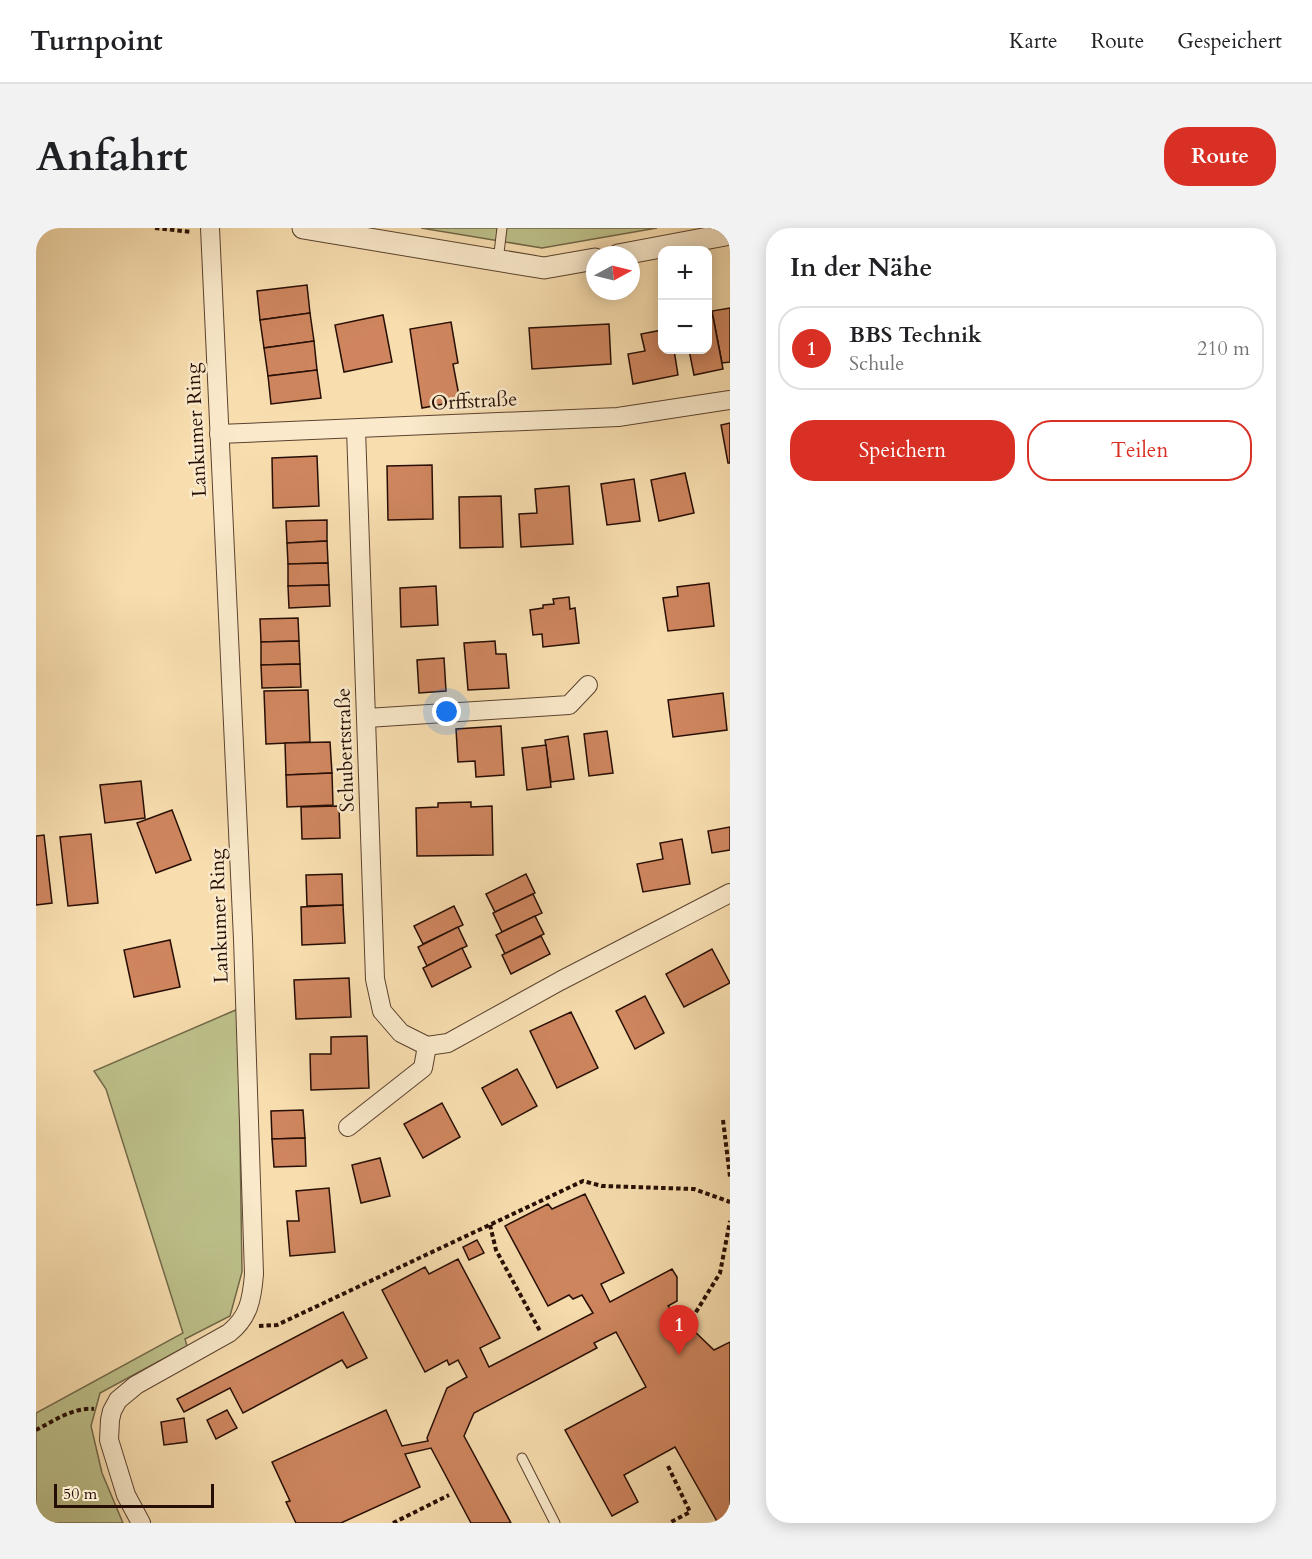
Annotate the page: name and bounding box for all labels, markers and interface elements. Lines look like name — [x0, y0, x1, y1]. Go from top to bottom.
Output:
text: Turnpoint — [30, 22, 163, 60]
text: Karte — [1009, 27, 1058, 56]
text: Route — [1091, 27, 1144, 56]
text: Gespeichert — [1177, 27, 1282, 56]
button: Route — [1164, 127, 1276, 186]
text: Anfahrt — [36, 128, 188, 185]
north arrow — [586, 246, 640, 300]
map controls — [658, 246, 712, 354]
button: + — [658, 246, 712, 300]
text: In der Nähe — [790, 250, 932, 285]
button: − — [658, 300, 712, 354]
text: BBS Technik — [849, 320, 982, 350]
text: 1 — [806, 335, 817, 362]
text: 210 m — [1197, 335, 1250, 362]
text: Schule — [849, 350, 904, 377]
street label: Lankumer Ring — [179, 361, 213, 498]
street label: Orffstraße — [430, 385, 518, 417]
button: Speichern — [790, 420, 1015, 481]
button: Teilen — [1027, 420, 1252, 481]
street label: Schubertstraße — [329, 687, 361, 813]
your location — [432, 697, 461, 726]
street label: Lankumer Ring — [203, 848, 235, 984]
pin: 1 — [660, 1306, 698, 1355]
scale bar — [54, 1481, 214, 1508]
text: 50 m — [63, 1483, 97, 1505]

